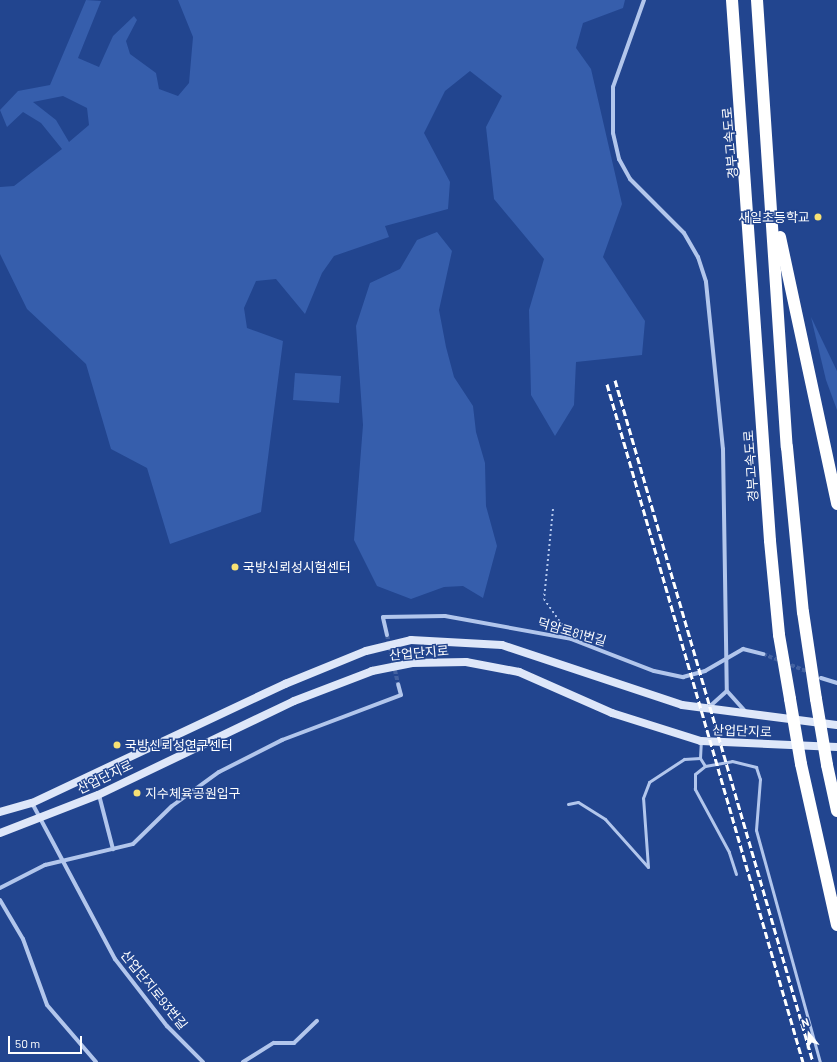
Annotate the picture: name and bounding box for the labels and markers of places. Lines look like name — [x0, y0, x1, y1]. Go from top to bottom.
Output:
place label: 새일초등학교 — [738, 209, 810, 225]
marker: 새일초등학교 — [813, 212, 823, 222]
place label: 국방신뢰성시험센터 — [243, 559, 351, 575]
marker: 국방신뢰성시험센터 — [230, 562, 240, 572]
place label: 국방신뢰성연구센터 — [125, 737, 233, 753]
marker: 국방신뢰성연구센터 — [112, 740, 122, 750]
place label: 지수체육공원입구 — [145, 785, 241, 801]
marker: 지수체육공원입구 — [132, 788, 142, 798]

